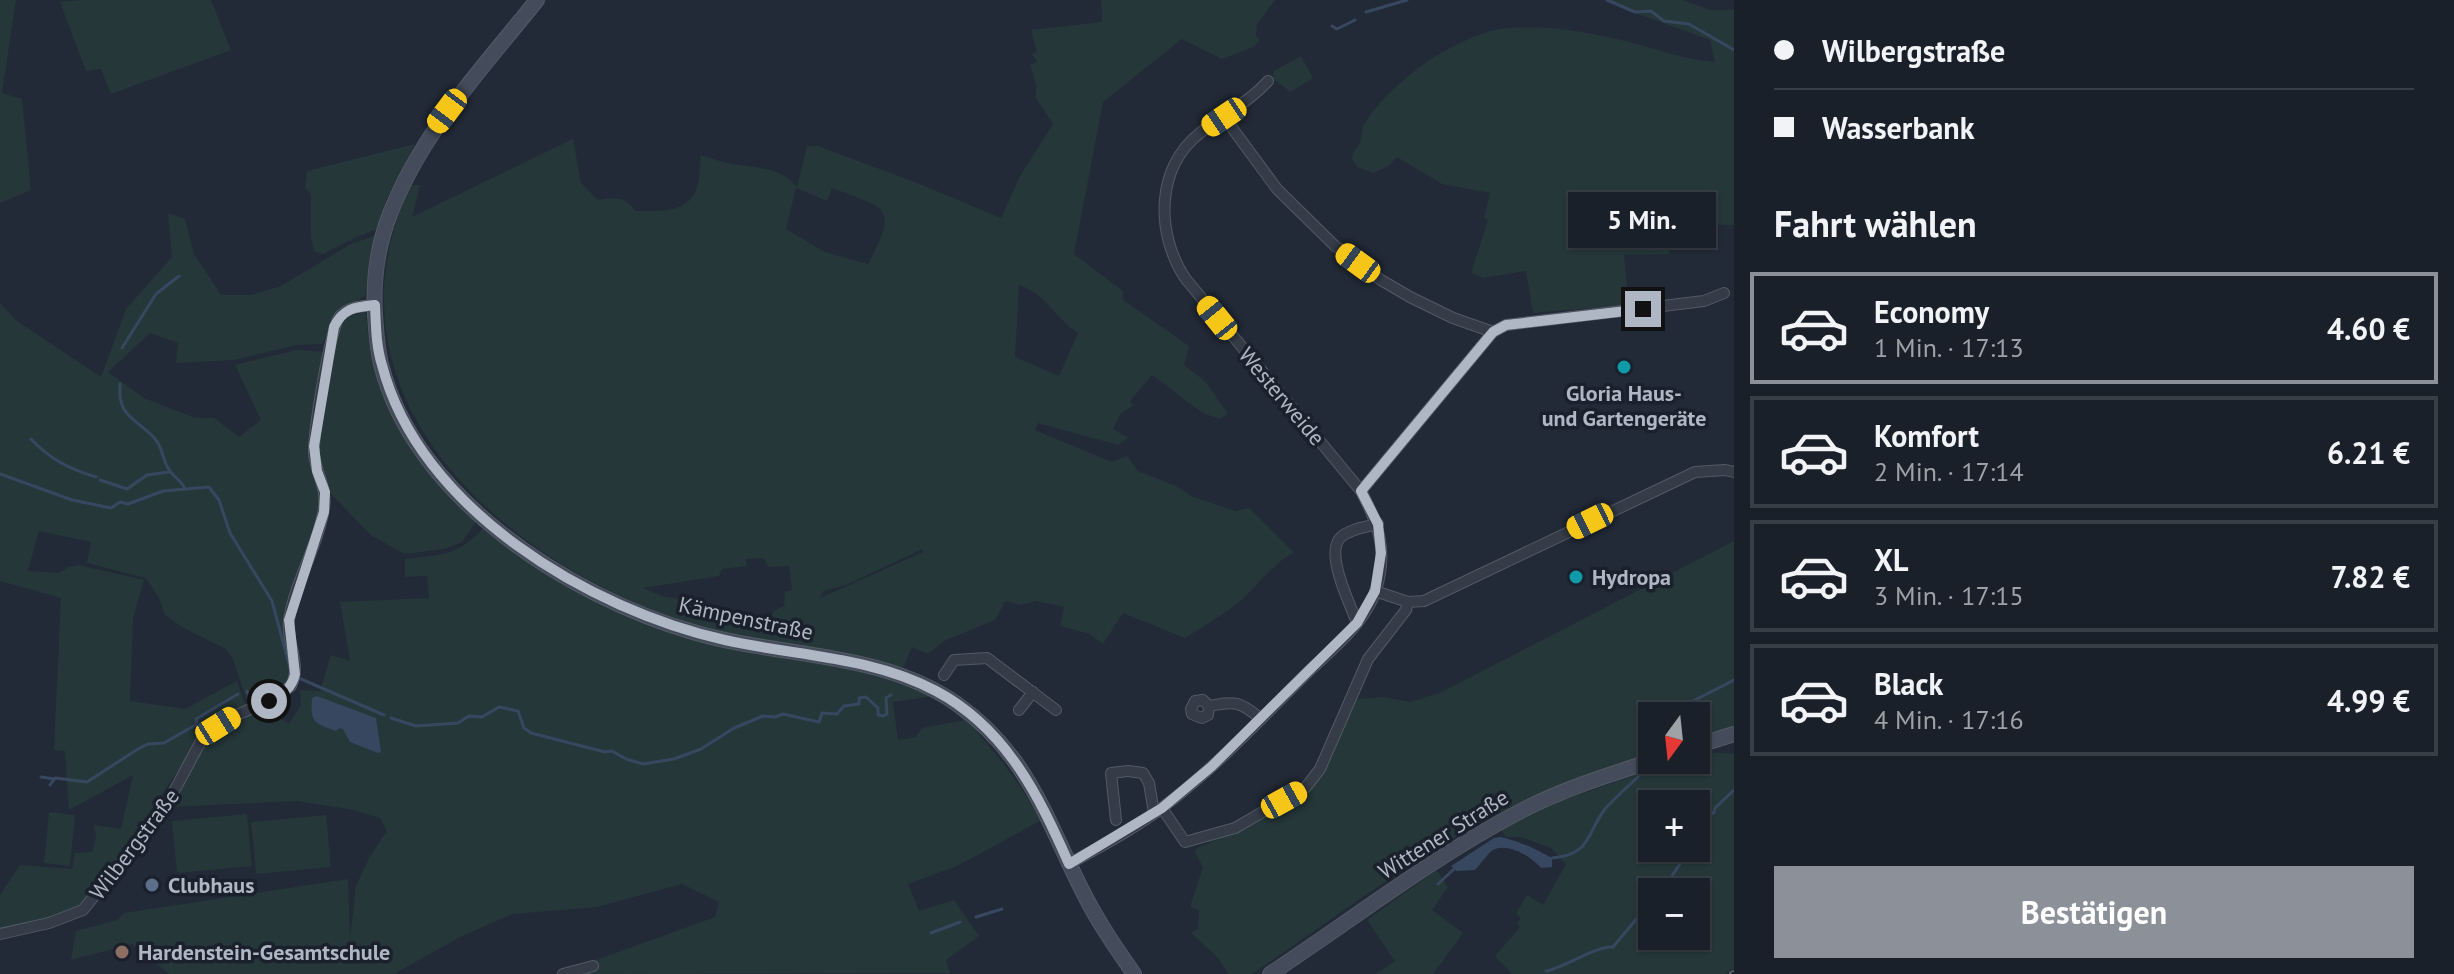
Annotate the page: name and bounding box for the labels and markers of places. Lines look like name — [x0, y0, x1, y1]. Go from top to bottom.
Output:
marker: Gloria Haus- und Gartengeräte — [1615, 358, 1633, 376]
place label: Gloria Haus- und Gartengeräte — [1542, 379, 1706, 432]
place label: Hydropa — [1592, 563, 1671, 591]
marker: Hydropa — [1567, 568, 1585, 586]
place label: Clubhaus — [168, 871, 254, 899]
marker: Clubhaus — [143, 876, 161, 894]
place label: Hardenstein-Gesamtschule — [138, 938, 390, 966]
marker: Hardenstein-Gesamtschule — [113, 943, 131, 961]

